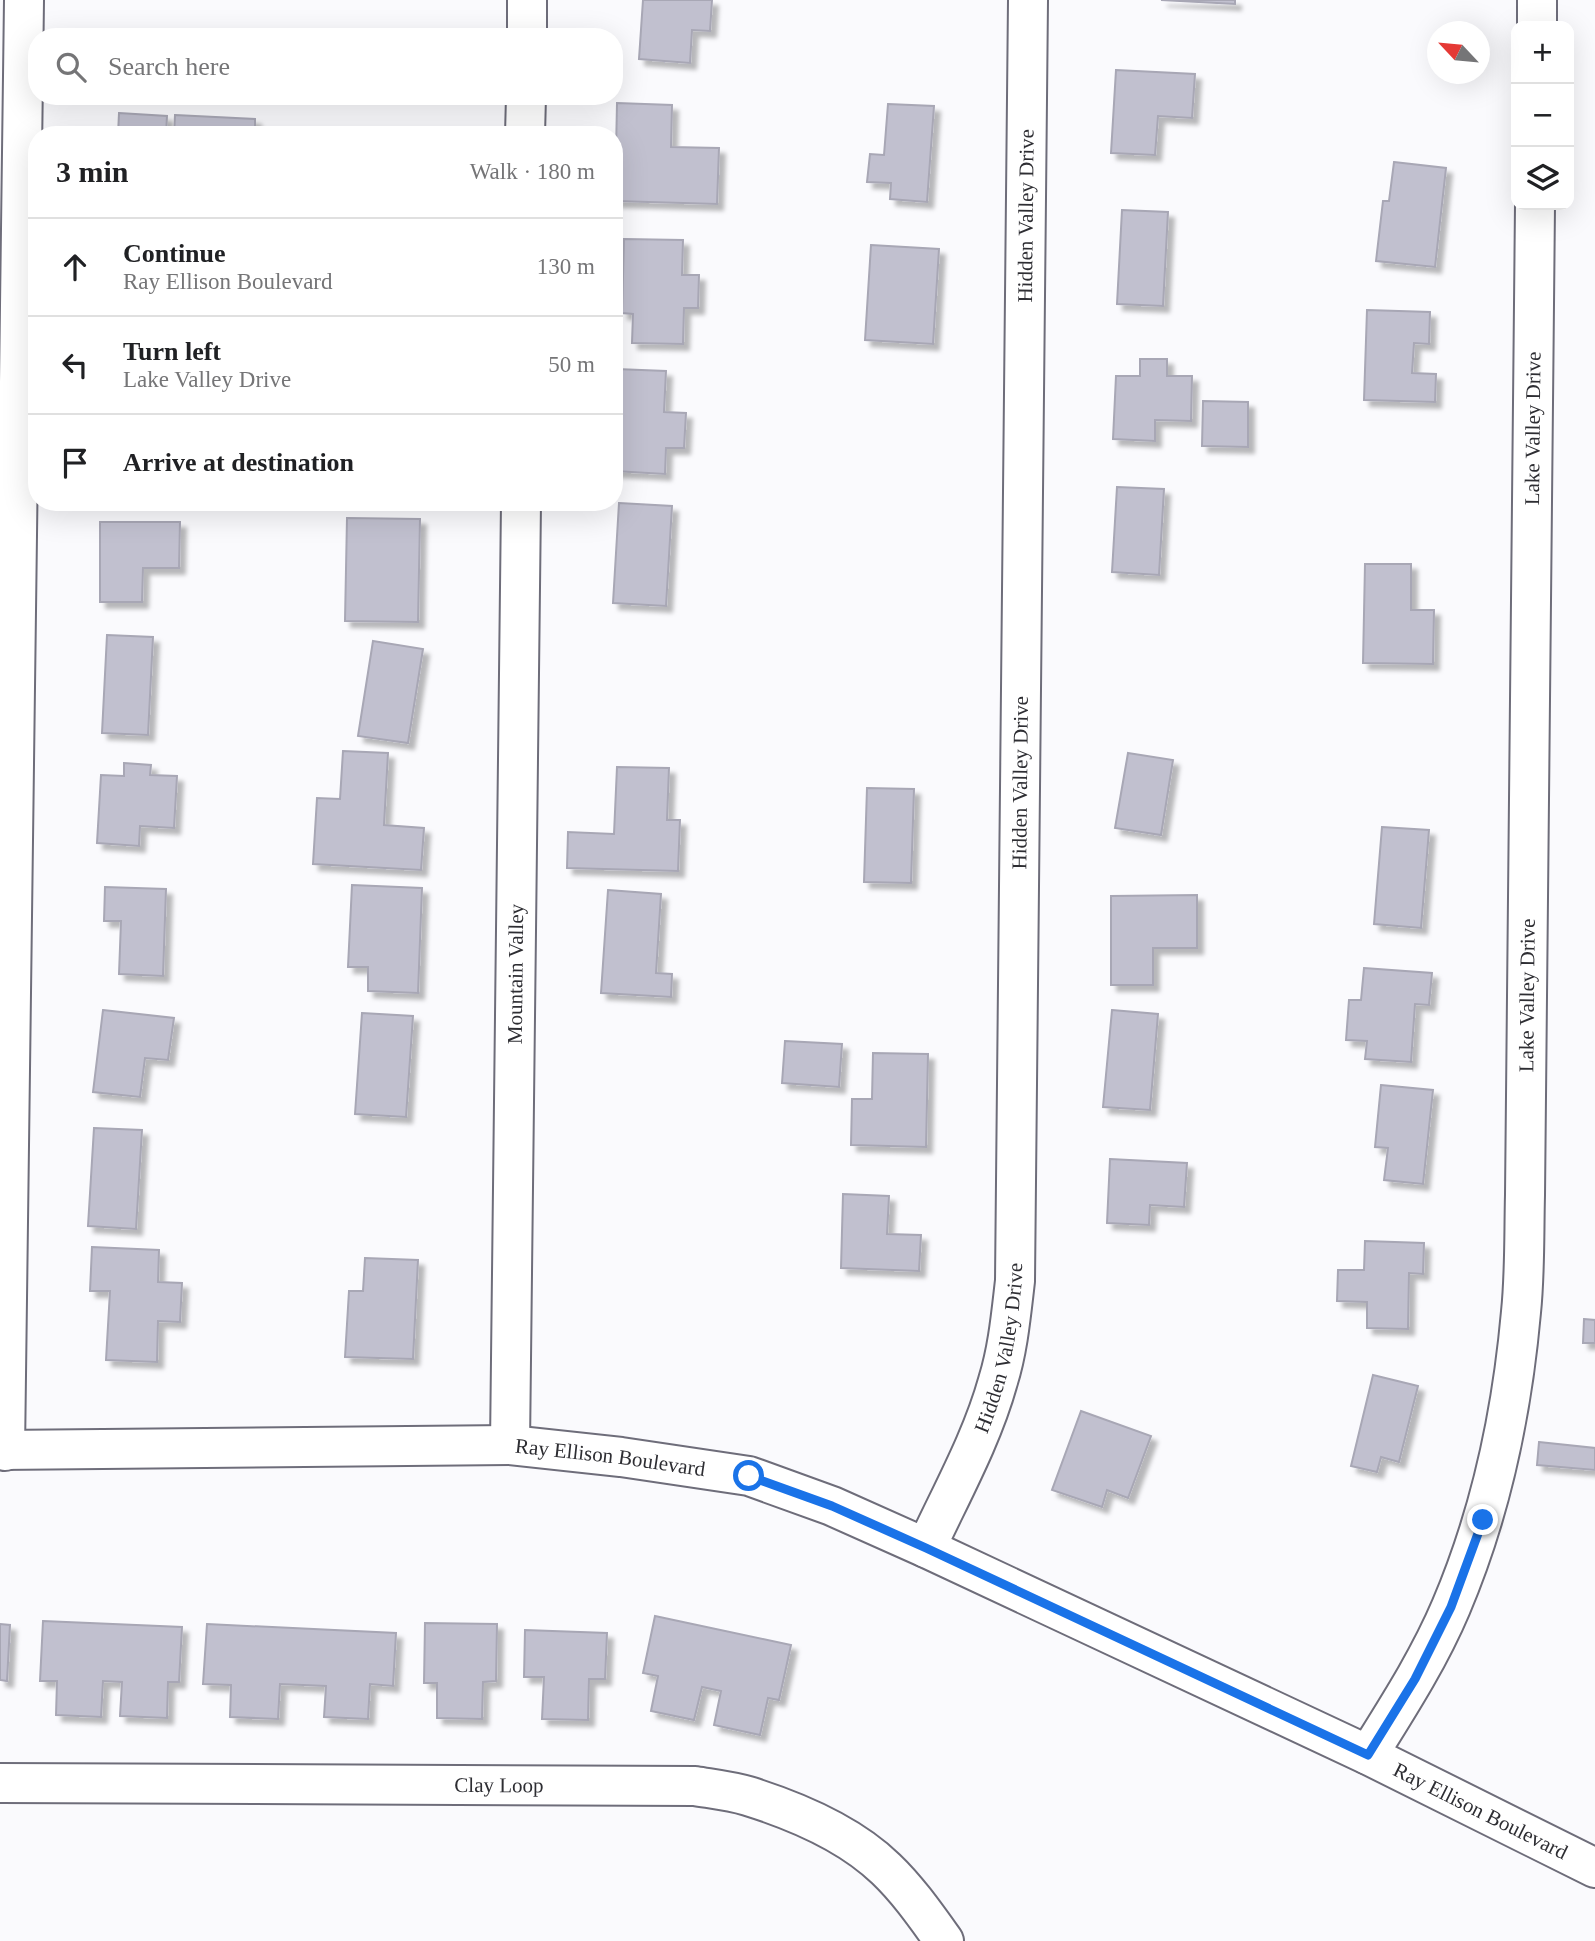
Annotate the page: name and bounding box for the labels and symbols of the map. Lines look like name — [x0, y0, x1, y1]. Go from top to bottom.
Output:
north arrow — [1427, 21, 1490, 84]
street label: Hidden Valley Drive — [1013, 129, 1039, 303]
street label: Lake Valley Drive — [1520, 351, 1546, 505]
street label: Hidden Valley Drive — [1007, 696, 1033, 870]
street label: Mountain Valley — [503, 903, 528, 1044]
street label: Lake Valley Drive — [1514, 918, 1540, 1072]
street label: Hidden Valley Drive — [969, 1263, 1027, 1436]
street label: Ray Ellison Boulevard — [514, 1434, 707, 1481]
route start — [733, 1460, 764, 1491]
route end — [1467, 1504, 1498, 1535]
street label: Ray Ellison Boulevard — [1389, 1758, 1572, 1865]
street label: Clay Loop — [454, 1773, 544, 1797]

